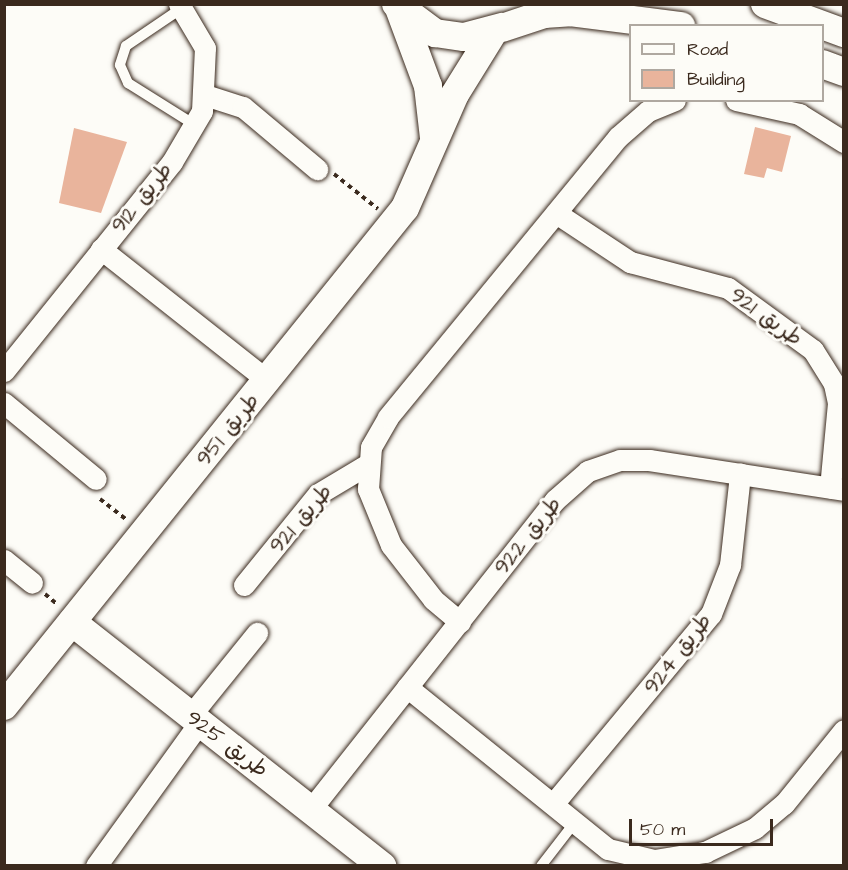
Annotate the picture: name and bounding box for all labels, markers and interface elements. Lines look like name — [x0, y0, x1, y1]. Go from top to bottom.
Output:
legend — [629, 24, 824, 102]
text: Road — [687, 37, 728, 62]
text: Building — [687, 67, 745, 92]
street label: طريق 912 — [106, 157, 178, 239]
street label: طريق 921 — [725, 282, 807, 352]
street label: طريق 951 — [191, 388, 265, 472]
street label: طريق 921 — [264, 479, 338, 559]
street label: طريق 922 — [489, 492, 567, 580]
street label: طريق 924 — [638, 608, 718, 700]
street label: طريق 925 — [181, 705, 273, 783]
scale bar — [632, 807, 776, 845]
text: 50 m — [640, 817, 685, 842]

